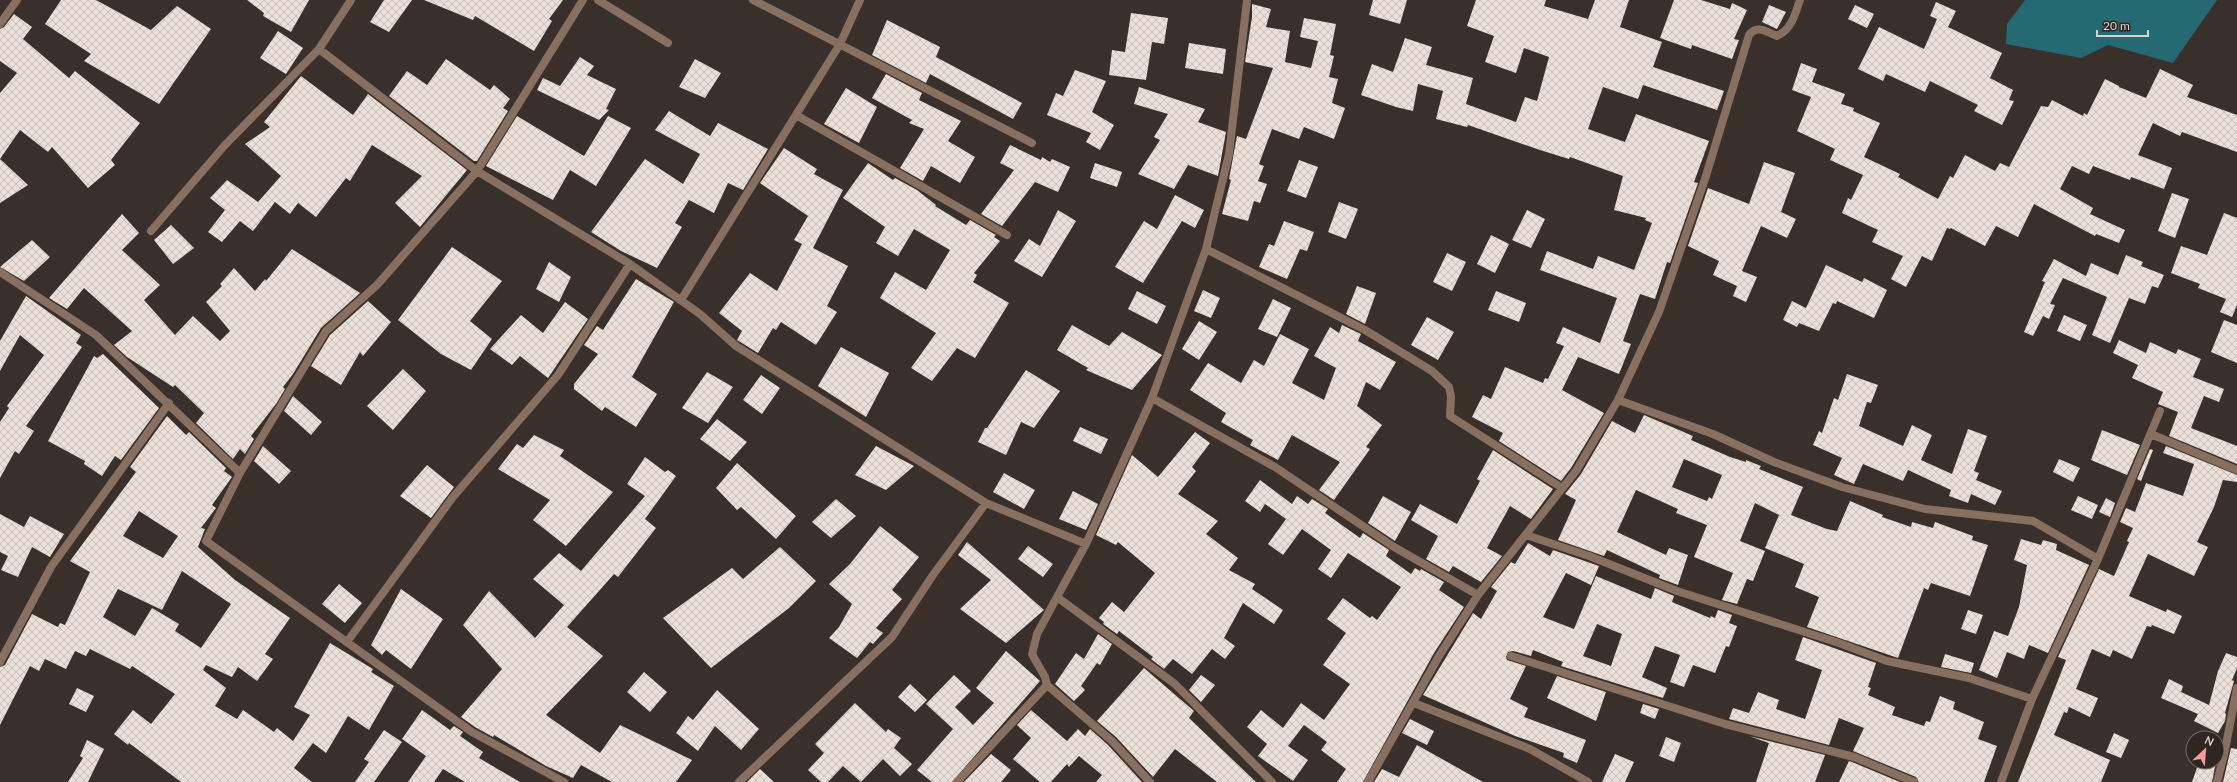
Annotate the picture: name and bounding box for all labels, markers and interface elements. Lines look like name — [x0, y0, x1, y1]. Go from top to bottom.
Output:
scale bar — [2097, 12, 2148, 38]
text: 20 m — [2103, 18, 2130, 33]
north arrow — [2185, 730, 2225, 770]
text: N — [2203, 733, 2216, 748]

